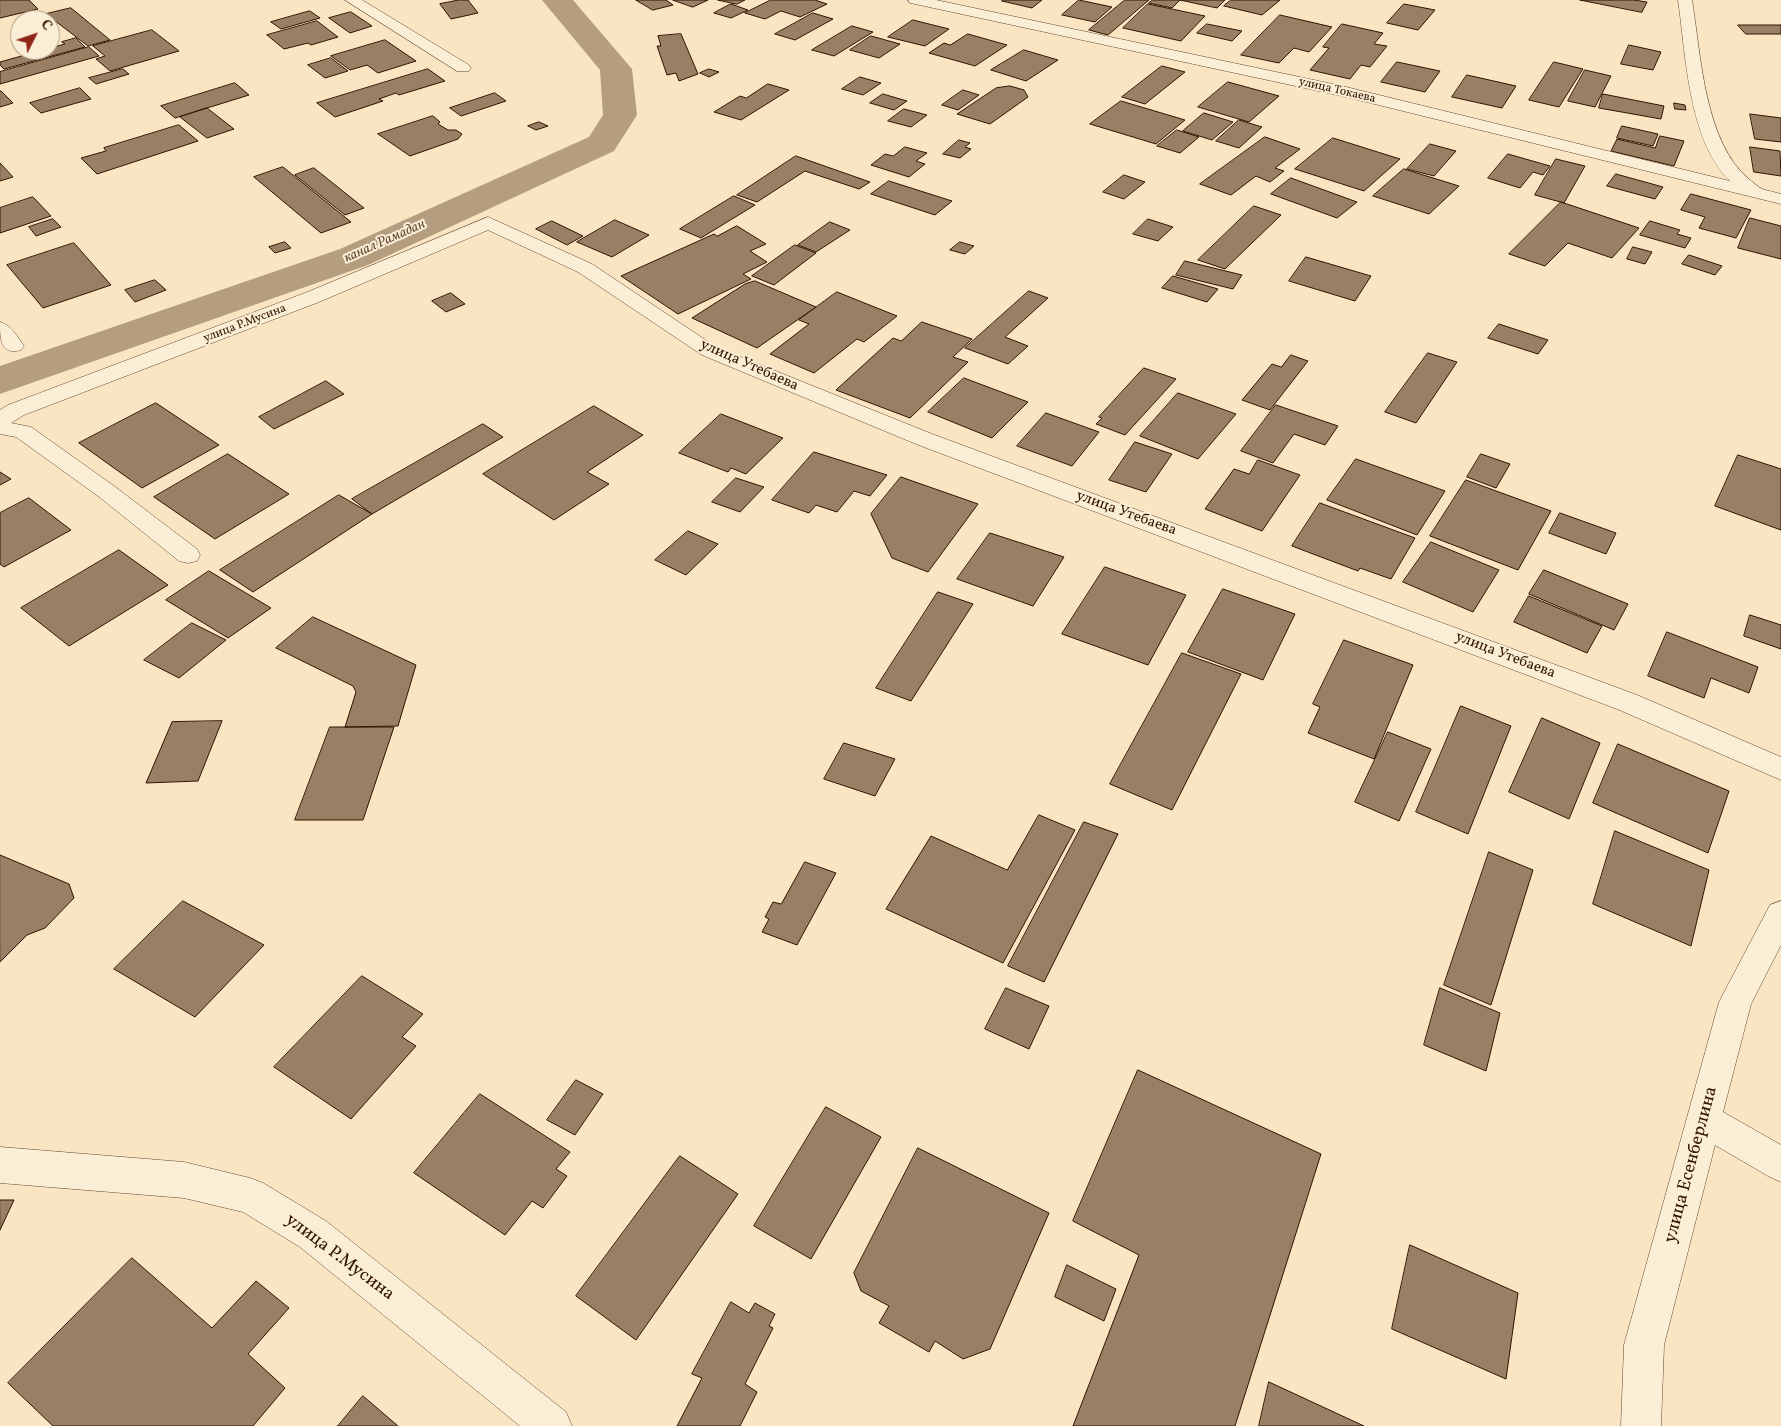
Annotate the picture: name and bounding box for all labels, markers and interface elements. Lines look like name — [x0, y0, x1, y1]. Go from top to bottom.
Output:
north arrow — [10, 10, 60, 60]
text: С — [36, 16, 56, 35]
street label: улица Токаева — [1297, 75, 1377, 107]
water label: канал Рамадан — [342, 217, 428, 267]
street label: улица Р.Мусина — [202, 302, 288, 346]
street label: улица Утебаева — [697, 336, 801, 396]
street label: улица Утебаева — [1073, 487, 1179, 541]
street label: улица Утебаева — [1452, 629, 1558, 683]
street label: улица Есенберлина — [1661, 1084, 1723, 1246]
street label: улица Р.Мусина — [280, 1210, 398, 1306]

